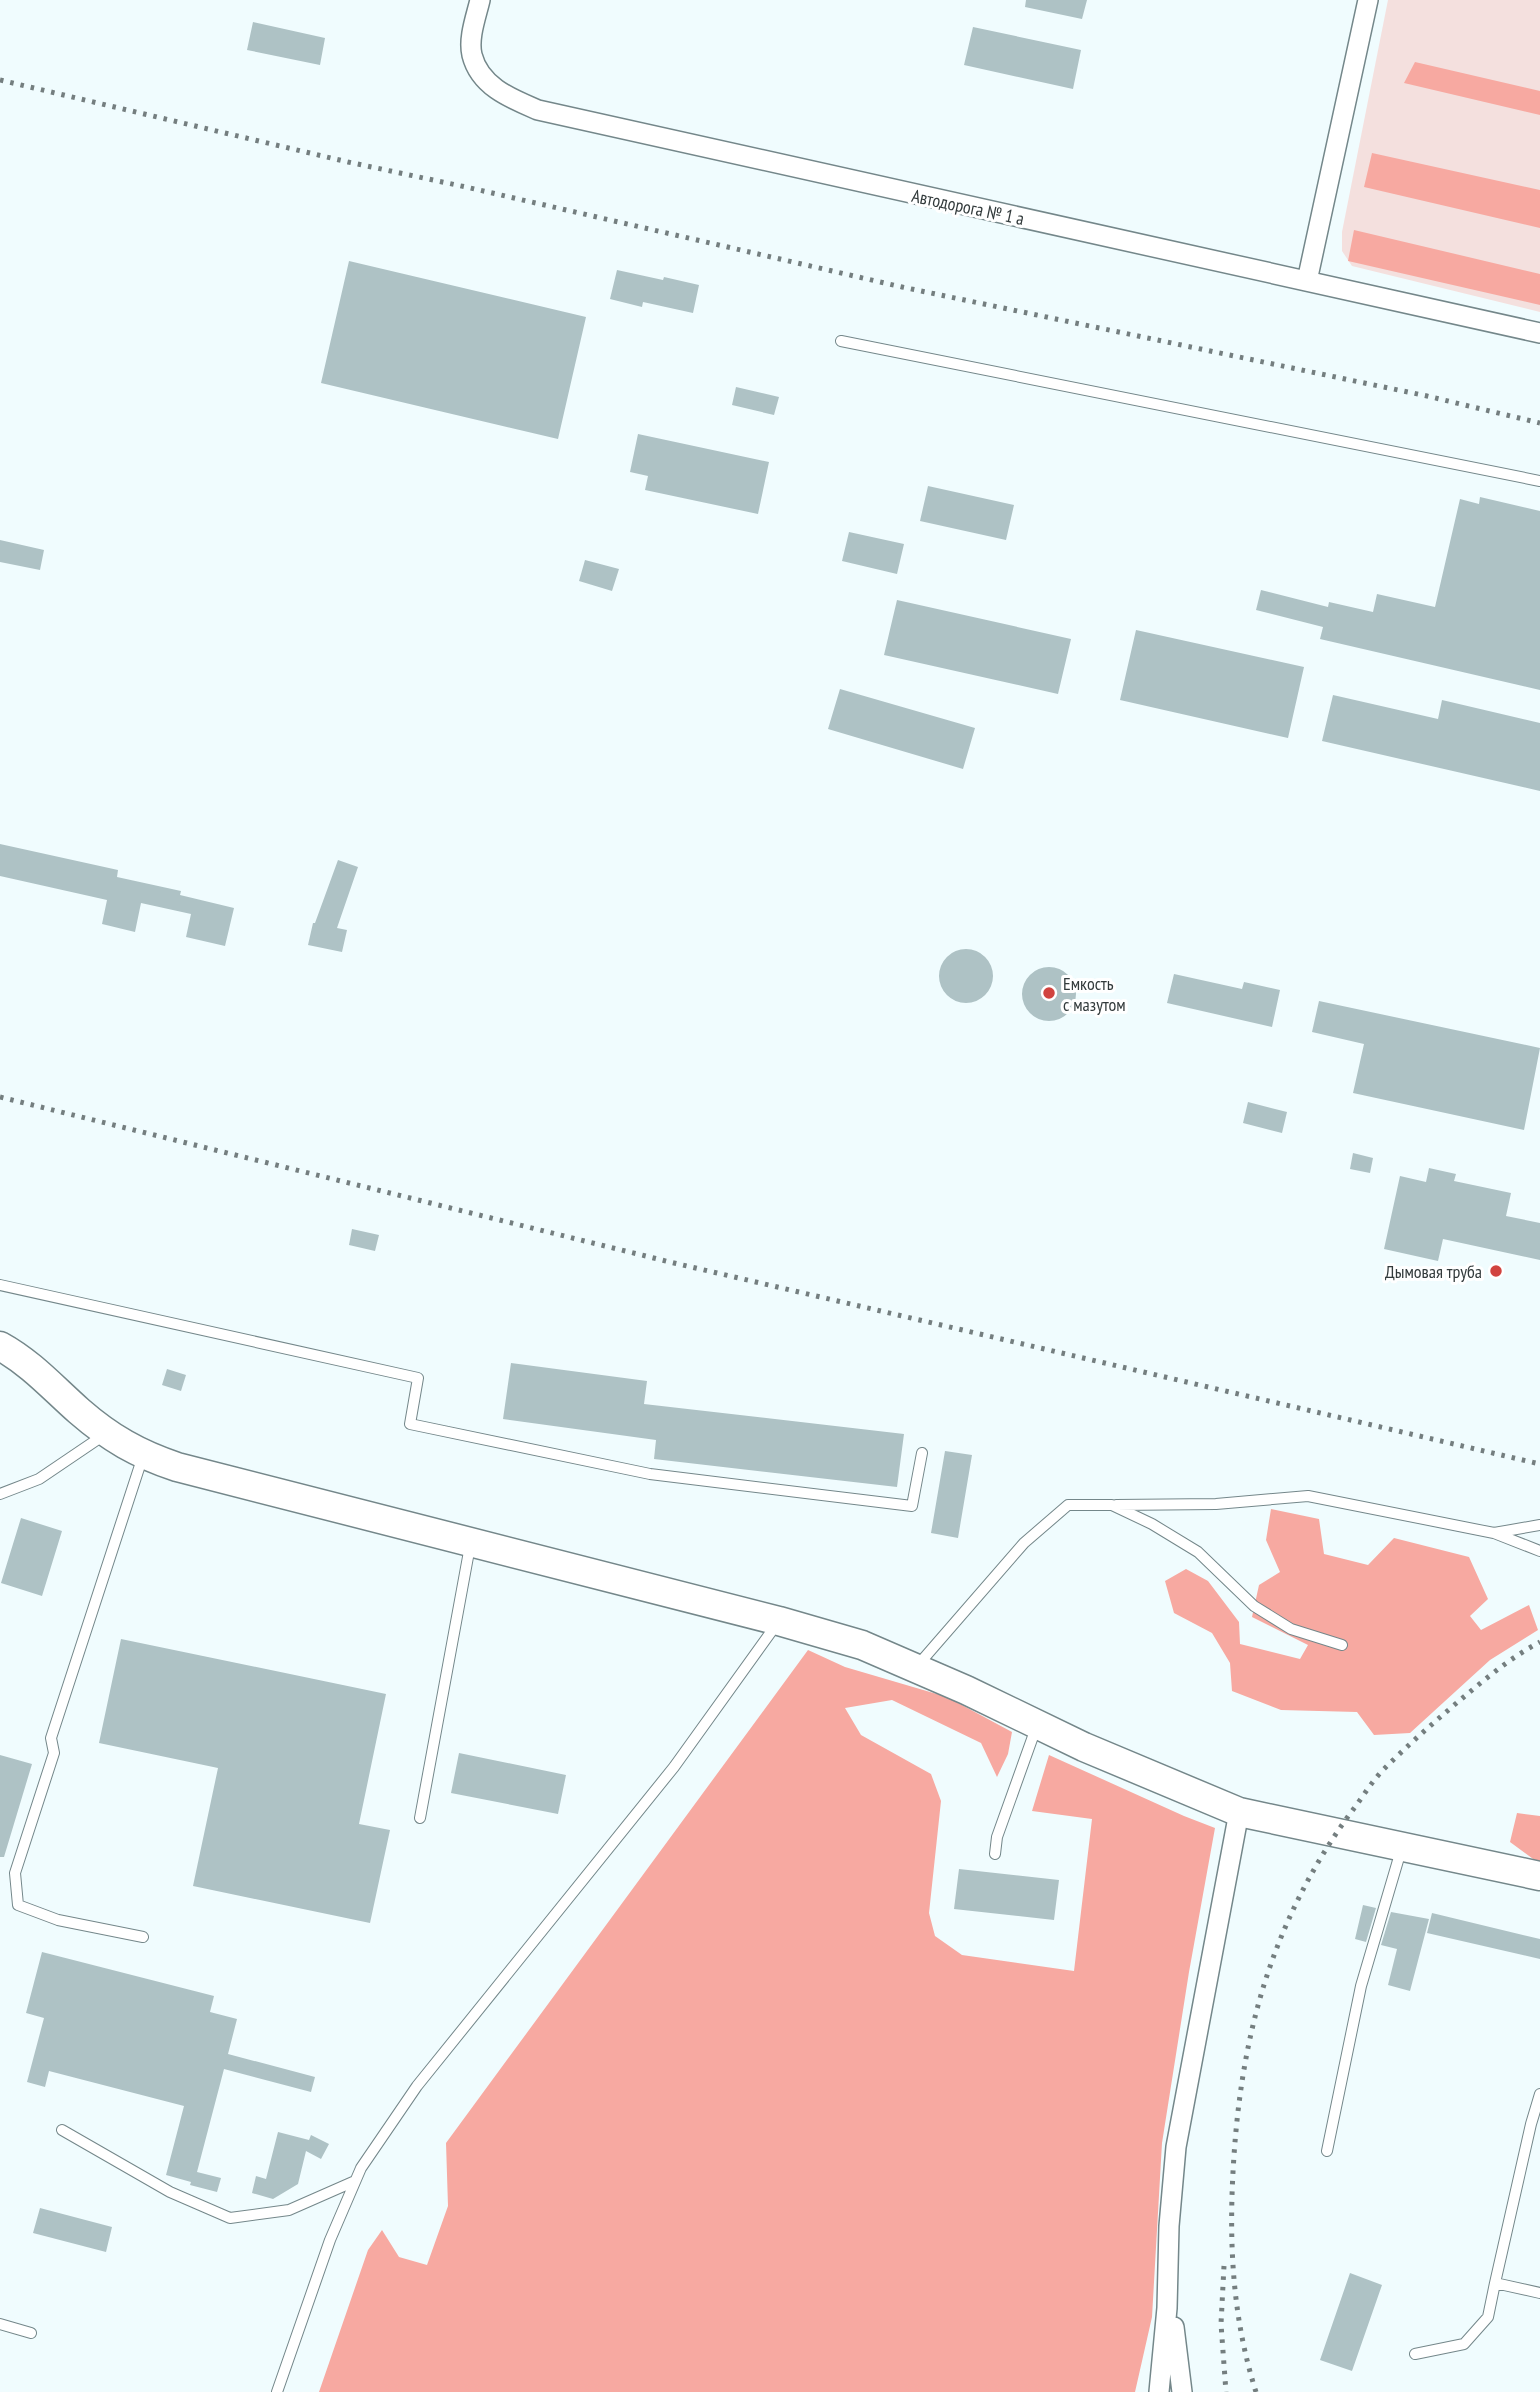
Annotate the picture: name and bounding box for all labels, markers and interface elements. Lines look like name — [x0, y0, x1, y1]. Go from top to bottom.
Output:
street label: Автодорога № 1 а — [910, 184, 1026, 230]
place label: Емкость с мазутом — [1063, 972, 1126, 1016]
marker: Емкость с мазутом — [1041, 985, 1057, 1001]
place label: Дымовая труба — [1385, 1260, 1482, 1283]
marker: Дымовая труба — [1488, 1263, 1504, 1279]

